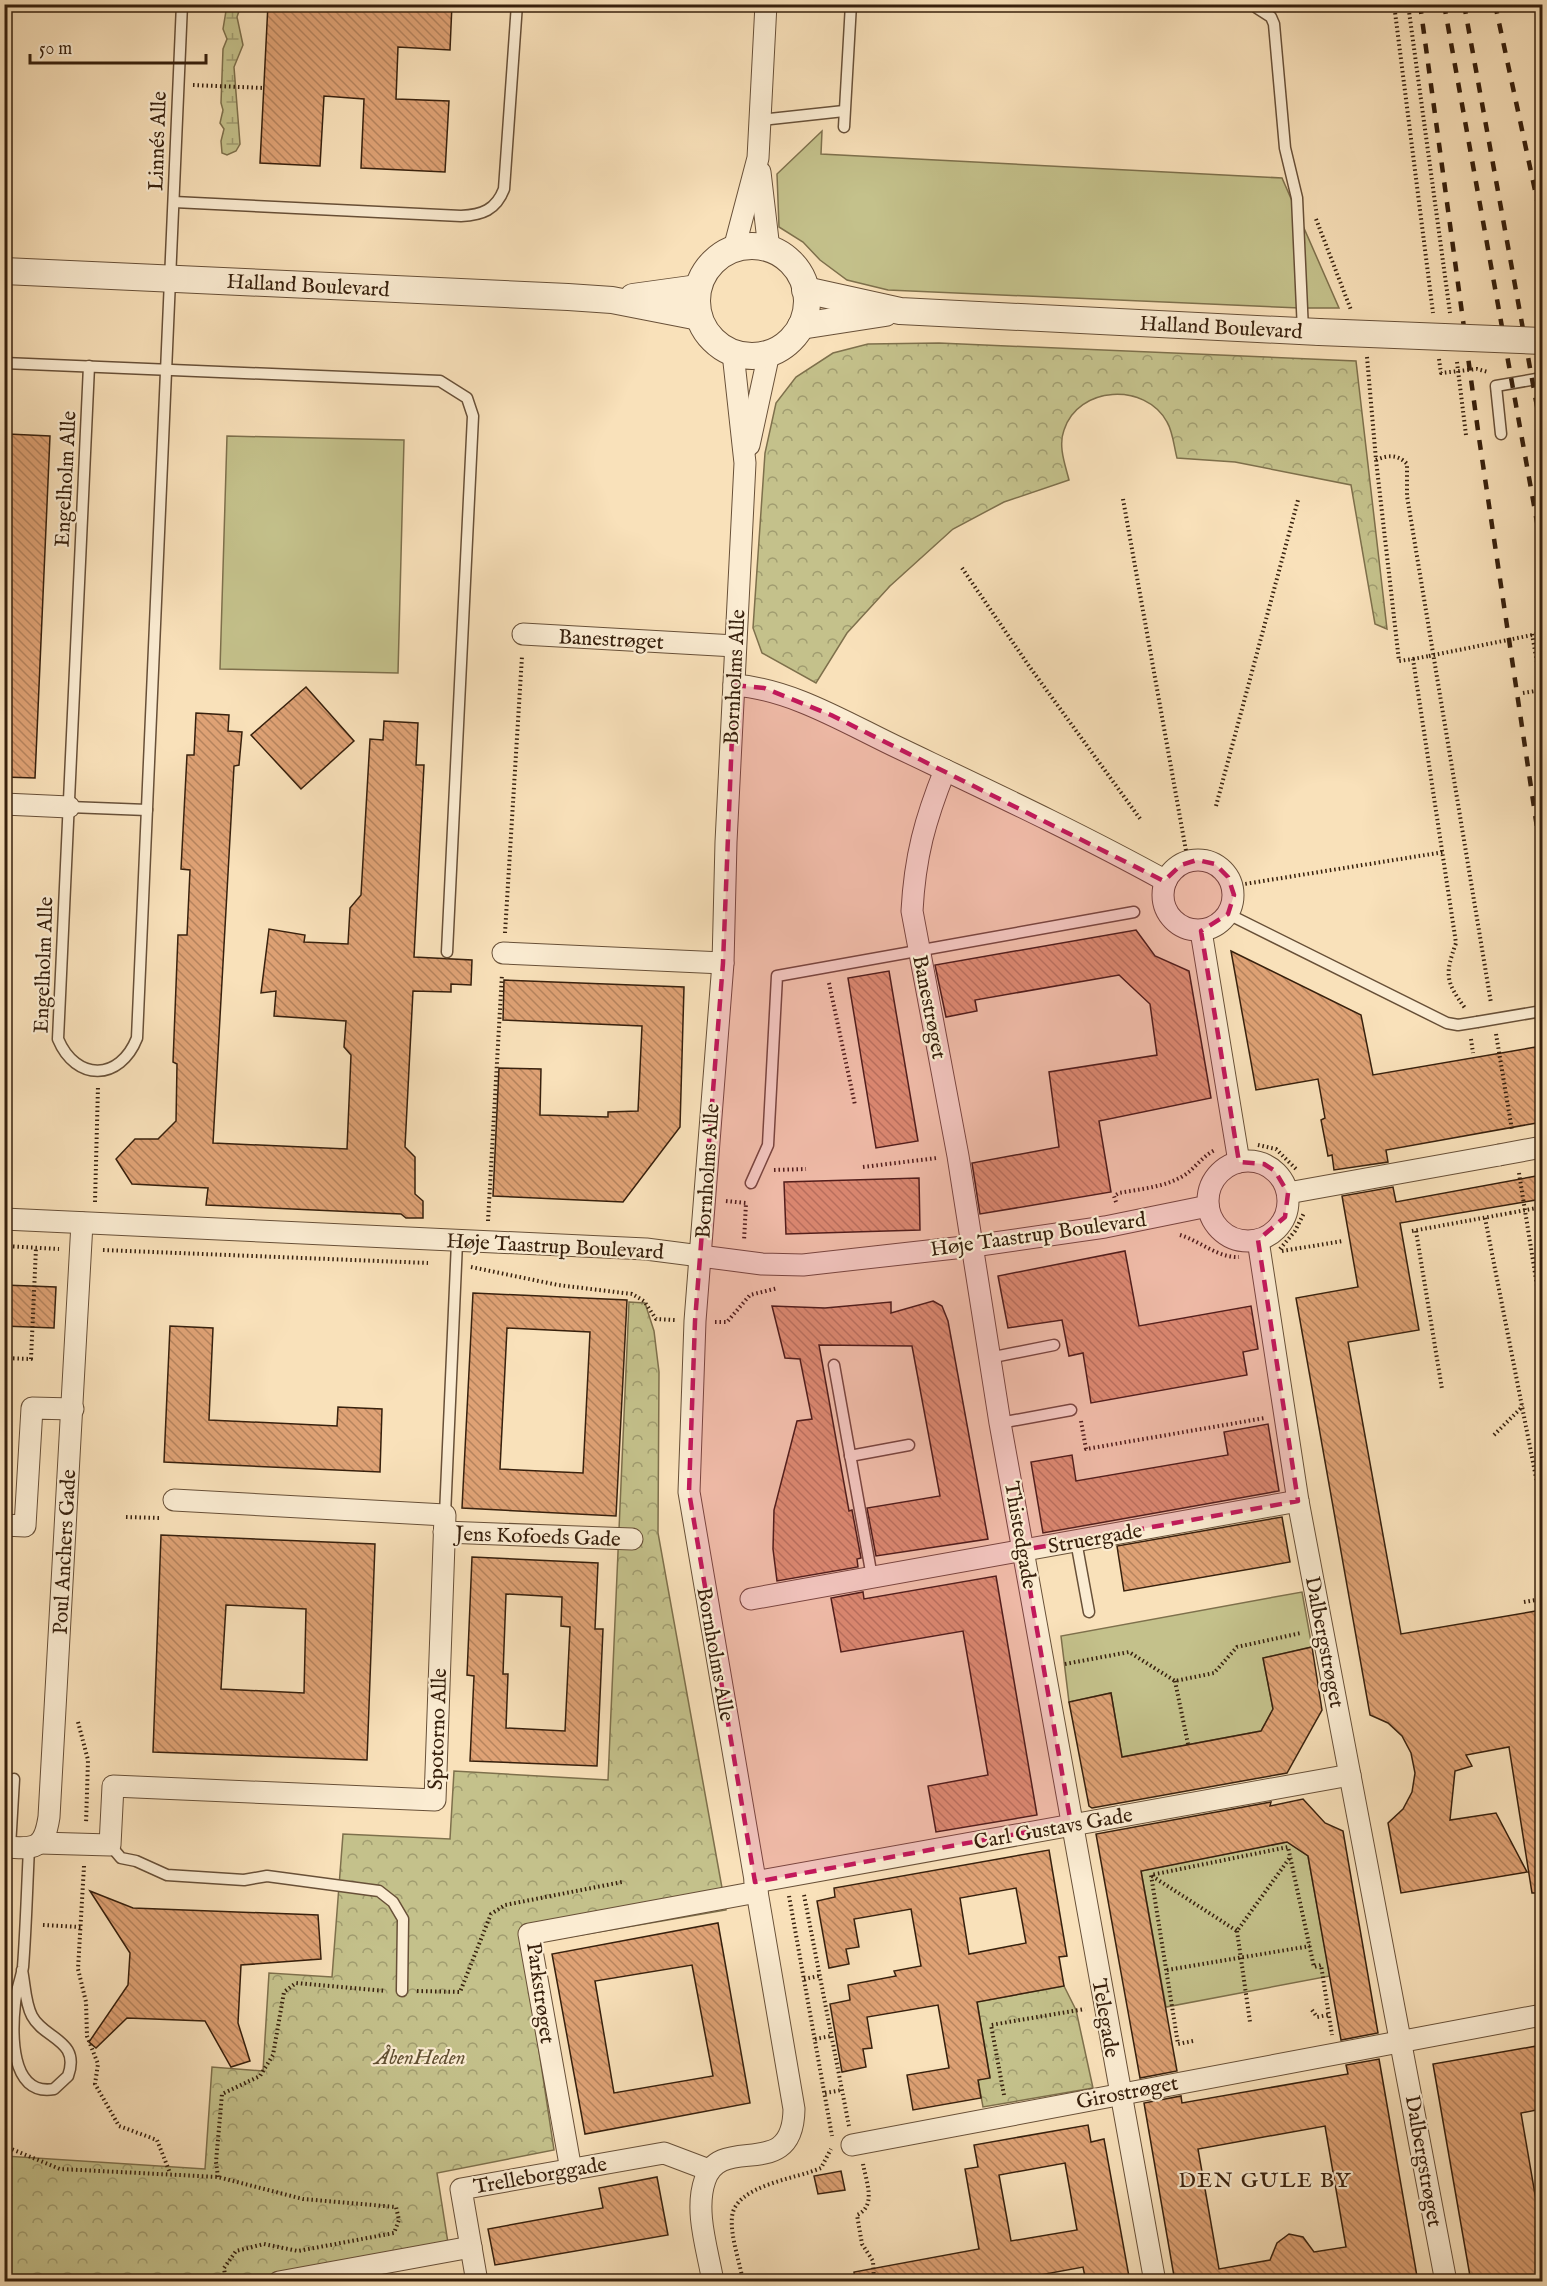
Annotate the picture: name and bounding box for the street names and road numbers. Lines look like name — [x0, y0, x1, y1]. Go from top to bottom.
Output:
street label: Linnés Alle — [143, 90, 174, 191]
street label: Halland Boulevard — [226, 269, 391, 304]
street label: Halland Boulevard — [1139, 311, 1304, 346]
street label: Engelholm Alle — [49, 410, 84, 548]
street label: Bornholms Alle — [718, 608, 753, 745]
street label: Banestrøget — [557, 624, 664, 657]
street label: Engelholm Alle — [29, 896, 60, 1034]
street label: Banestrøget — [905, 953, 952, 1062]
street label: Bornholms Alle — [690, 1102, 727, 1240]
street label: Høje Taastrup Boulevard — [929, 1207, 1149, 1264]
street label: Høje Taastrup Boulevard — [445, 1228, 665, 1267]
street label: Poul Anchers Gade — [48, 1468, 83, 1635]
street label: Thistedgade — [997, 1479, 1042, 1592]
street label: Struergade — [1046, 1518, 1145, 1561]
street label: Jens Kofoeds Gade — [453, 1521, 621, 1554]
street label: Dalbergstrøget — [1298, 1574, 1350, 1710]
street label: Bornholms Alle — [689, 1585, 740, 1724]
street label: Spotorno Alle — [423, 1667, 454, 1790]
street label: Carl Gustavs Gade — [972, 1802, 1135, 1857]
street label: Parkstrøget — [519, 1941, 560, 2045]
street label: Telegade — [1084, 1977, 1125, 2060]
street label: Girostrøget — [1074, 2070, 1181, 2117]
street label: Dalbergstrøget — [1398, 2093, 1447, 2229]
street label: Trelleborggade — [471, 2151, 609, 2201]

